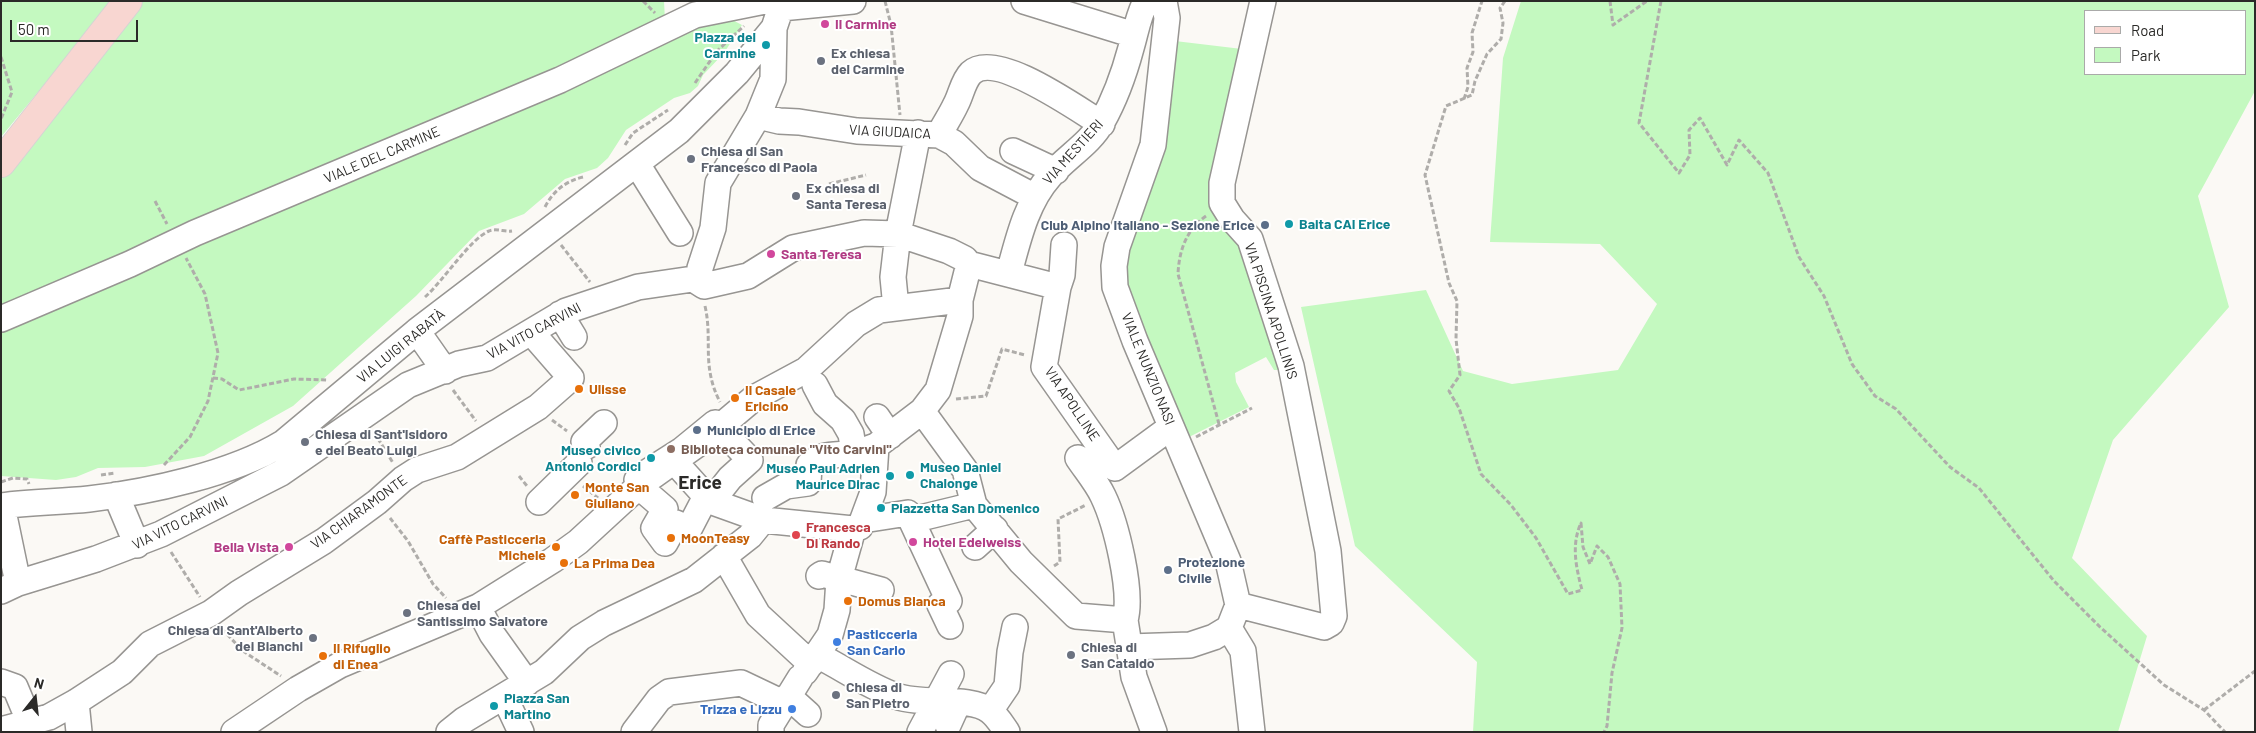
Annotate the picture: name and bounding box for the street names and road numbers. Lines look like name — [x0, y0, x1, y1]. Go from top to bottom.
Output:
street label: VIA MESTIERI — [1039, 116, 1107, 188]
street label: VIA GIUDAICA — [849, 121, 931, 143]
street label: VIALE DEL CARMINE — [321, 123, 443, 187]
street label: VIA PISCINA APOLLINIS — [1241, 241, 1301, 381]
street label: VIA VITO CARVINI — [484, 299, 584, 363]
street label: VIA LUIGI RABATÀ — [354, 305, 448, 387]
street label: VIALE NUNZIO NASI — [1118, 310, 1178, 428]
street label: VIA APOLLINE — [1041, 364, 1103, 444]
street label: VIA CHIARAMONTE — [307, 471, 411, 553]
street label: VIA VITO CARVINI — [129, 493, 231, 553]

